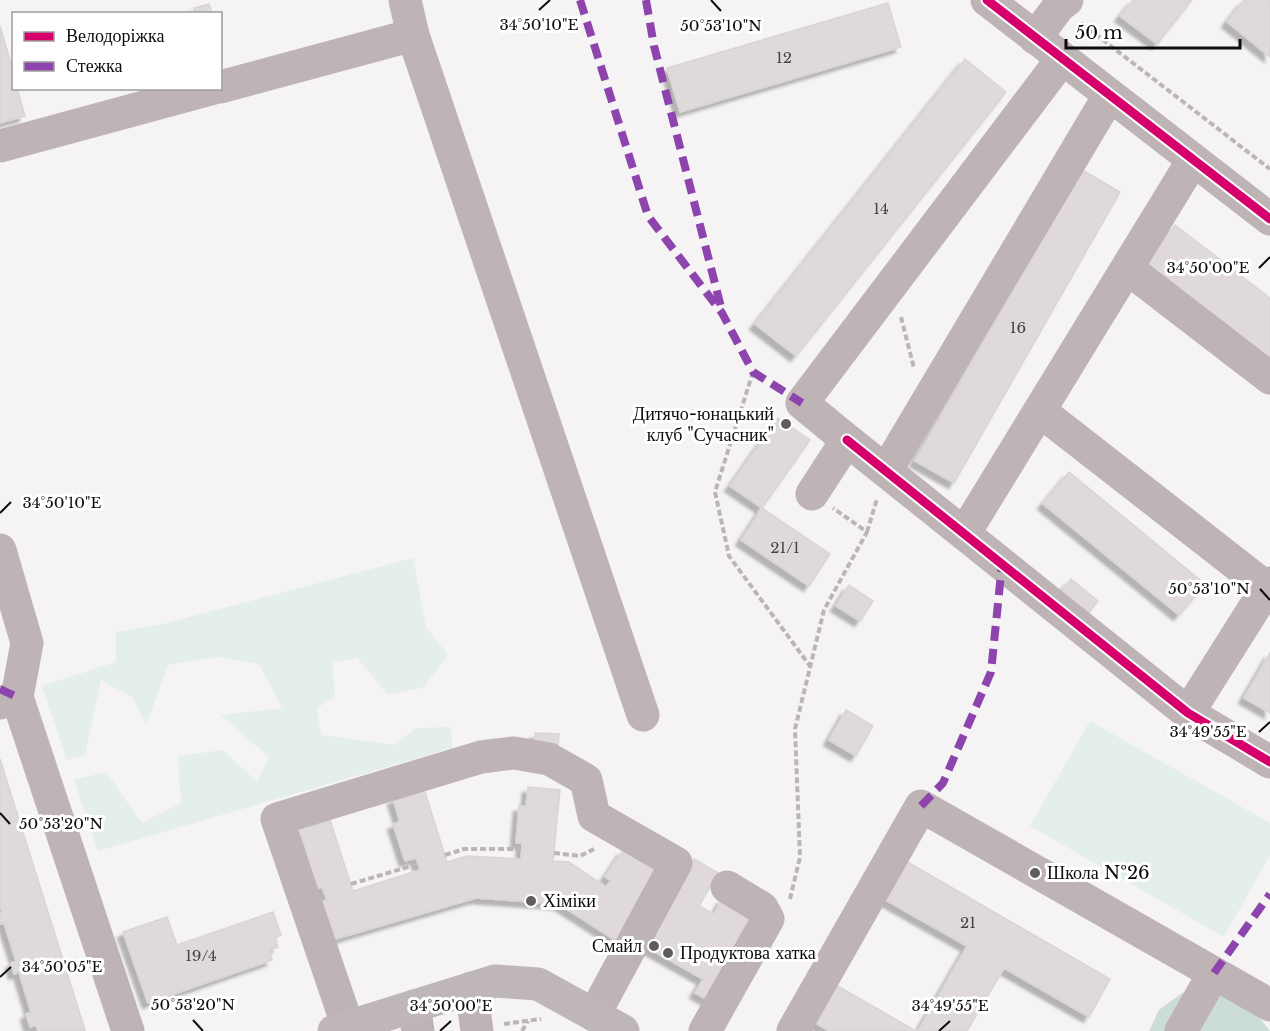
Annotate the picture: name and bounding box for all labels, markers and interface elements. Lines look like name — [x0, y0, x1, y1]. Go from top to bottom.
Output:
legend — [12, 12, 222, 90]
scale bar — [1066, 12, 1240, 50]
text: 34°50'10"E — [500, 15, 579, 34]
text: 50°53'10"N — [680, 16, 762, 35]
text: 50 m — [1075, 22, 1123, 44]
text: Велодоріжка — [66, 25, 165, 47]
house number: 12 — [776, 48, 792, 67]
text: Стежка — [66, 55, 123, 77]
house number: 14 — [873, 199, 889, 218]
text: 34°50'00"E — [1167, 258, 1250, 277]
house number: 16 — [1010, 318, 1026, 337]
place label: Дитячо-юнацький клуб "Сучасник" — [633, 403, 774, 446]
marker: Дитячо-юнацький клуб "Сучасник" — [779, 417, 793, 431]
text: 34°50'10"E — [23, 493, 102, 512]
house number: 21/1 — [770, 538, 800, 557]
text: 50°53'10"N — [1168, 579, 1250, 598]
text: 34°49'55"E — [1169, 722, 1247, 741]
text: 50°53'20"N — [19, 814, 103, 833]
place label: Школа №26 — [1047, 862, 1150, 884]
marker: Школа №26 — [1028, 866, 1042, 880]
place label: Хіміки — [543, 890, 596, 912]
marker: Хіміки — [524, 894, 538, 908]
house number: 21 — [960, 913, 976, 932]
place label: Смайл — [592, 935, 642, 957]
marker: Смайл — [647, 939, 661, 953]
place label: Продуктова хатка — [680, 942, 816, 964]
house number: 19/4 — [185, 946, 217, 965]
marker: Продуктова хатка — [661, 946, 675, 960]
text: 34°50'05"E — [22, 957, 102, 976]
text: 50°53'20"N — [151, 995, 235, 1014]
text: 34°50'00"E — [410, 996, 493, 1015]
text: 34°49'55"E — [911, 996, 989, 1015]

